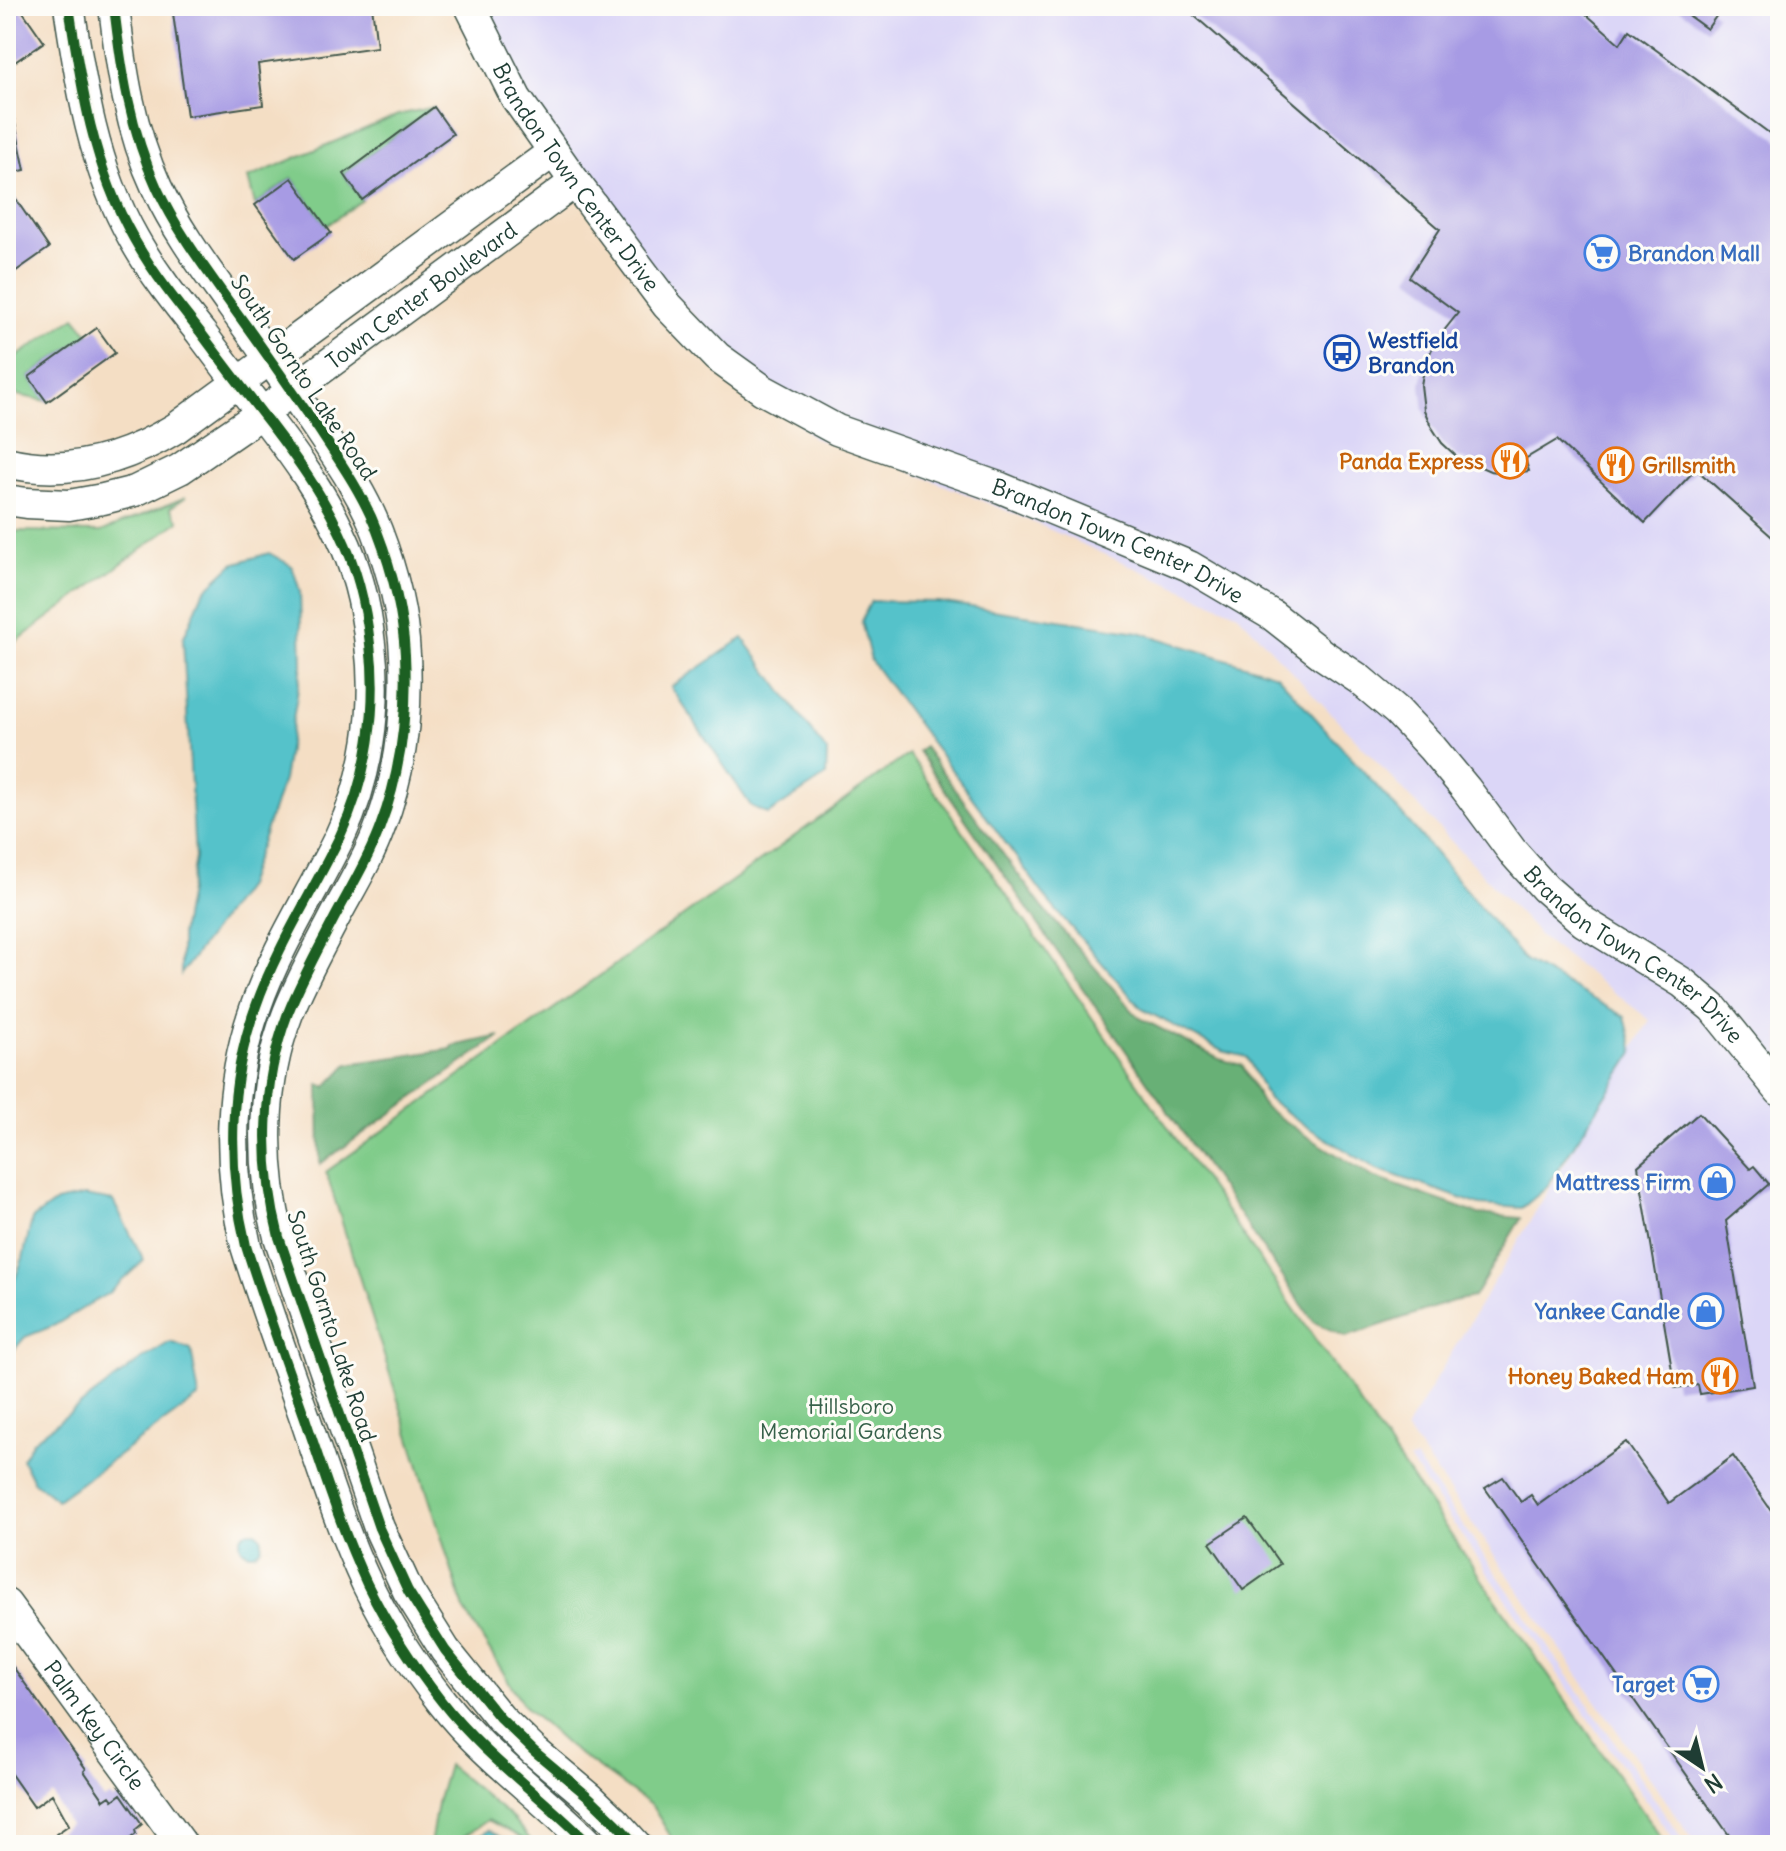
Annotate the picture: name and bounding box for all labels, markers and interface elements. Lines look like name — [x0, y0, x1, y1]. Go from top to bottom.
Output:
street label: Brandon Town Center Drive — [487, 58, 666, 297]
street label: Town Center Boulevard — [320, 216, 522, 375]
supermarket icon: Brandon Mall — [1583, 234, 1621, 272]
place label: Brandon Mall — [1628, 239, 1760, 267]
street label: South Gornto Lake Road — [225, 269, 383, 485]
place label: Westfield Brandon — [1368, 326, 1458, 379]
bus stop icon: Westfield Brandon — [1323, 334, 1361, 372]
restaurant icon: Panda Express — [1491, 442, 1529, 480]
restaurant icon: Grillsmith — [1597, 446, 1635, 484]
place label: Panda Express — [1339, 447, 1484, 475]
place label: Grillsmith — [1642, 451, 1736, 479]
street label: Brandon Town Center Drive — [988, 472, 1249, 609]
street label: Brandon Town Center Drive — [1518, 860, 1750, 1049]
shop icon: Mattress Firm — [1698, 1163, 1736, 1201]
place label: Mattress Firm — [1555, 1168, 1691, 1196]
street label: South Gornto Lake Road — [281, 1207, 383, 1445]
shop icon: Yankee Candle — [1687, 1292, 1725, 1330]
place label: Yankee Candle — [1534, 1297, 1680, 1325]
restaurant icon: Honey Baked Ham — [1701, 1357, 1739, 1395]
place label: Honey Baked Ham — [1508, 1362, 1694, 1390]
park label: Hillsboro Memorial Gardens — [760, 1392, 942, 1445]
street label: Palm Key Circle — [38, 1655, 151, 1795]
supermarket icon: Target — [1682, 1665, 1720, 1703]
place label: Target — [1612, 1670, 1676, 1698]
north arrow — [1662, 1727, 1742, 1807]
text: N — [1699, 1768, 1728, 1799]

